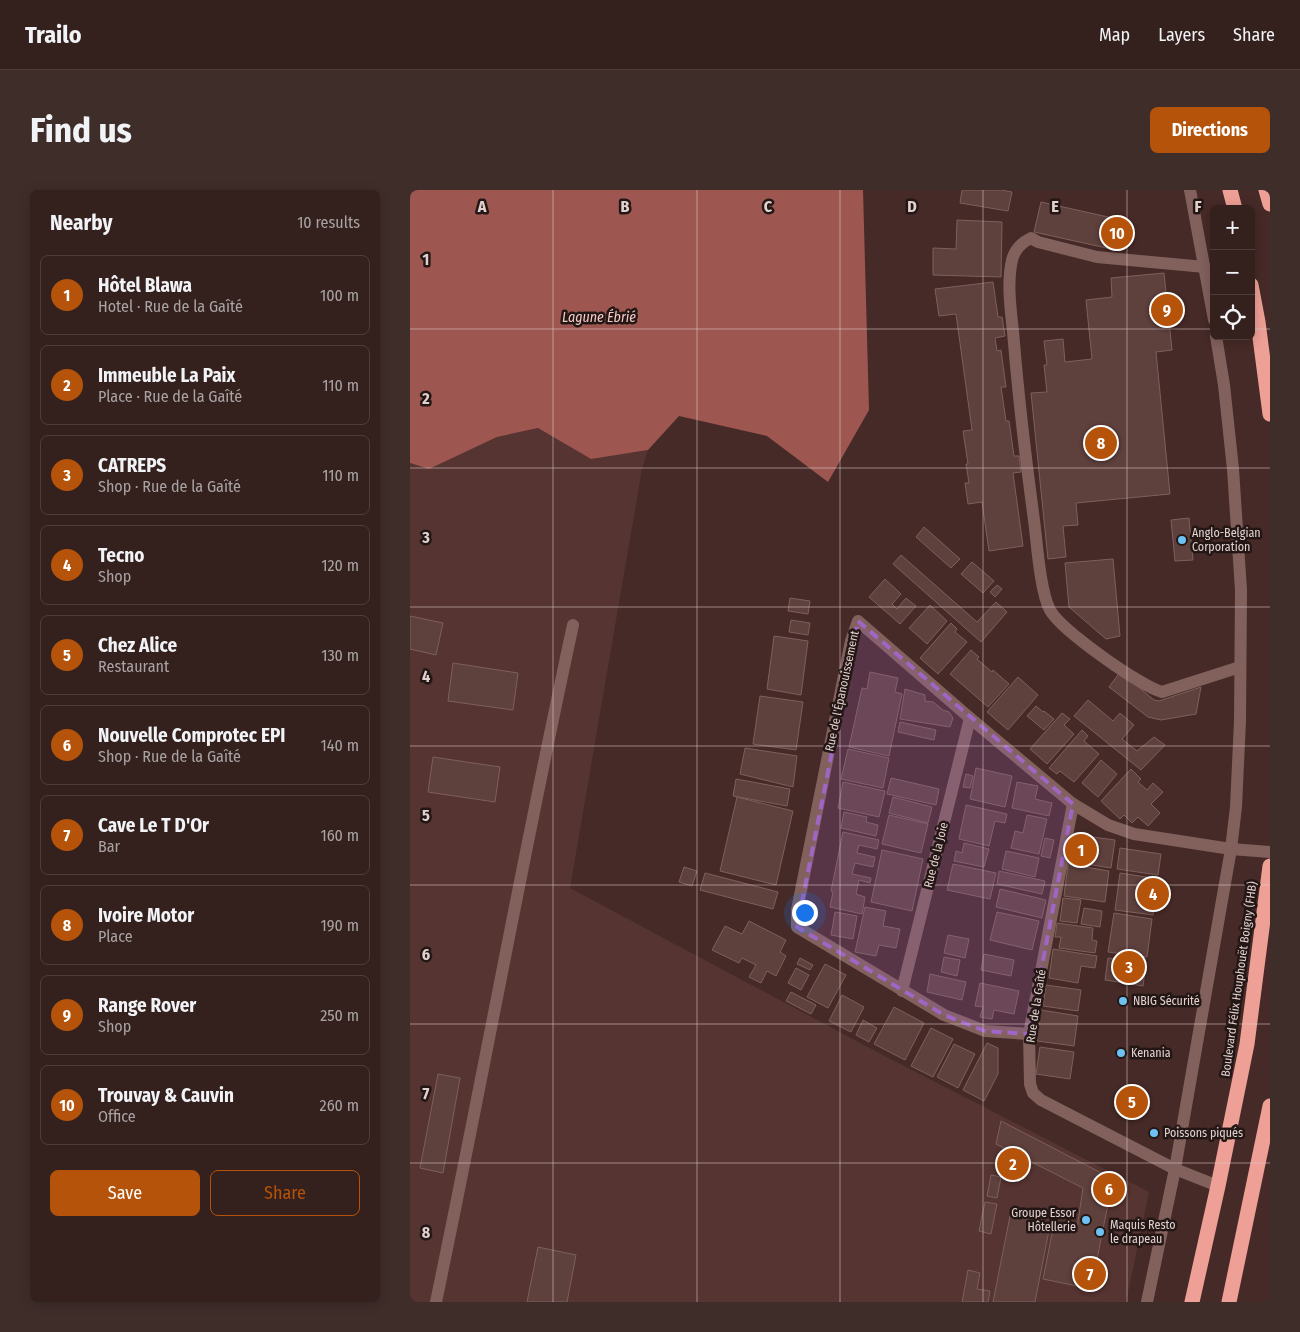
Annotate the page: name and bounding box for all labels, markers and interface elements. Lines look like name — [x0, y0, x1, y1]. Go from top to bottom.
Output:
text: Trailo — [25, 21, 82, 49]
text: Map — [1099, 24, 1130, 46]
text: Layers — [1158, 24, 1205, 46]
text: Share — [1233, 24, 1275, 46]
button: Directions — [1150, 107, 1270, 153]
text: Find us — [30, 109, 132, 151]
text: A — [477, 197, 487, 216]
text: B — [621, 197, 630, 216]
text: C — [764, 197, 773, 216]
text: D — [907, 197, 917, 216]
text: E — [1051, 197, 1059, 216]
text: F — [1194, 197, 1202, 216]
map controls — [1210, 205, 1255, 340]
button: + — [1210, 205, 1255, 250]
text: Nearby — [50, 210, 112, 236]
text: 10 results — [297, 213, 360, 232]
pin: 10 — [1101, 214, 1133, 252]
text: 1 — [423, 250, 429, 269]
button: − — [1210, 250, 1255, 295]
text: Hôtel Blawa — [98, 274, 192, 297]
text: 1 — [64, 286, 70, 305]
text: 100 m — [320, 286, 359, 305]
pin: 9 — [1151, 291, 1183, 329]
button: locate — [1210, 295, 1255, 340]
text: Hotel · Rue de la Gaîté — [98, 297, 243, 316]
water label: Lagune Ébrié — [562, 308, 636, 326]
text: Immeuble La Paix — [98, 364, 235, 387]
text: 2 — [63, 376, 71, 395]
text: 110 m — [322, 376, 359, 395]
text: Place · Rue de la Gaîté — [98, 387, 242, 406]
text: 2 — [421, 389, 430, 408]
pin: 8 — [1085, 424, 1117, 462]
text: CATREPS — [98, 454, 166, 477]
text: 3 — [63, 466, 71, 485]
text: 110 m — [322, 466, 359, 485]
text: Shop · Rue de la Gaîté — [98, 477, 241, 496]
place label: Anglo-Belgian Corporation — [1192, 526, 1261, 554]
text: 3 — [421, 528, 430, 547]
marker: Anglo-Belgian Corporation — [1176, 534, 1188, 546]
text: Tecno — [98, 544, 144, 567]
text: 4 — [63, 556, 71, 575]
text: 120 m — [321, 556, 359, 575]
text: Shop — [98, 567, 131, 586]
street label: Rue de l'Épanouissement — [821, 629, 862, 753]
text: Chez Alice — [98, 634, 177, 657]
text: 5 — [63, 646, 71, 665]
text: 130 m — [321, 646, 359, 665]
text: Restaurant — [98, 657, 169, 676]
text: 4 — [422, 667, 430, 686]
text: Nouvelle Comprotec EPI — [98, 724, 285, 747]
text: 6 — [63, 736, 71, 755]
text: 140 m — [321, 736, 359, 755]
text: Shop · Rue de la Gaîté — [98, 747, 241, 766]
text: 5 — [422, 806, 430, 825]
text: Cave Le T D'Or — [98, 814, 209, 837]
street label: Rue de la Joie — [921, 821, 951, 889]
text: 7 — [64, 826, 70, 845]
text: 160 m — [320, 826, 359, 845]
pin: 1 — [1065, 831, 1097, 869]
text: Bar — [98, 837, 120, 856]
pin: 4 — [1137, 875, 1169, 913]
street label: Boulevard Félix Houphouët Boigny (FHB) — [1218, 880, 1260, 1078]
your location — [792, 900, 818, 926]
text: Ivoire Motor — [98, 904, 194, 927]
text: 8 — [63, 916, 71, 935]
text: 190 m — [321, 916, 359, 935]
text: Place — [98, 927, 133, 946]
text: 6 — [422, 945, 430, 964]
pin: 3 — [1113, 948, 1145, 986]
street label: Rue de la Gaîté — [1023, 968, 1049, 1044]
text: Range Rover — [98, 994, 196, 1017]
place label: NBIG Sécurité — [1133, 994, 1200, 1008]
marker: NBIG Sécurité — [1117, 995, 1129, 1007]
text: 9 — [63, 1006, 71, 1025]
text: 250 m — [320, 1006, 359, 1025]
text: Shop — [98, 1017, 131, 1036]
place label: Kenania — [1131, 1046, 1171, 1060]
marker: Kenania — [1115, 1047, 1127, 1059]
pin: 5 — [1116, 1083, 1148, 1121]
text: Trouvay & Cauvin — [98, 1084, 234, 1107]
text: 7 — [423, 1084, 430, 1103]
text: 10 — [59, 1096, 75, 1115]
text: 260 m — [320, 1096, 359, 1115]
text: Office — [98, 1107, 136, 1126]
place label: Poissons piqués — [1164, 1126, 1243, 1140]
marker: Poissons piqués — [1148, 1127, 1160, 1139]
pin: 2 — [997, 1145, 1029, 1183]
button: Save — [50, 1170, 200, 1216]
button: Share — [210, 1170, 360, 1216]
pin: 6 — [1093, 1170, 1125, 1208]
place label: Groupe Essor Hôtellerie — [1011, 1206, 1077, 1234]
marker: Groupe Essor Hôtellerie — [1080, 1214, 1092, 1226]
place label: Maquis Resto le drapeau — [1110, 1218, 1176, 1246]
text: 8 — [422, 1223, 431, 1242]
marker: Maquis Resto le drapeau — [1094, 1226, 1106, 1238]
pin: 7 — [1074, 1255, 1106, 1293]

